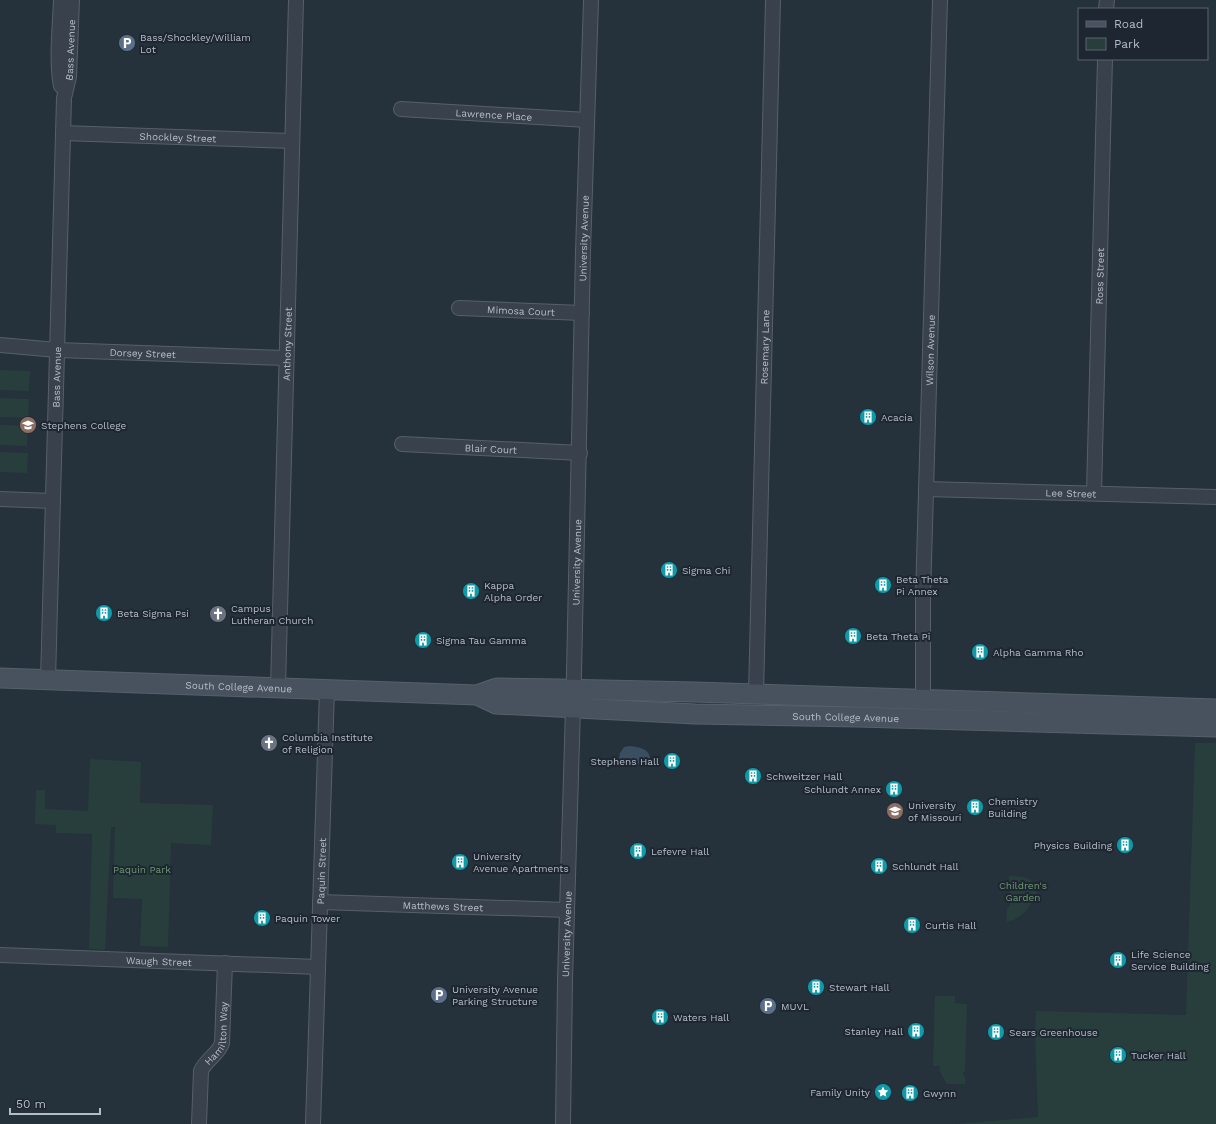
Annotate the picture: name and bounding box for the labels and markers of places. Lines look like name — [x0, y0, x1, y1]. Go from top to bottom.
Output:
place label: Bass/Shockley/William Lot — [140, 32, 251, 55]
parking icon: Bass/Shockley/William Lot — [117, 33, 137, 53]
building icon: Acacia — [858, 407, 878, 427]
place label: Acacia — [881, 412, 913, 423]
school or university icon: Stephens College — [18, 415, 38, 435]
place label: Stephens College — [41, 420, 127, 431]
building icon: Sigma Chi — [659, 560, 679, 580]
place label: Sigma Chi — [682, 565, 730, 576]
place label: Beta Theta Pi Annex — [896, 574, 949, 597]
building icon: Beta Theta Pi Annex — [873, 575, 893, 595]
place label: Kappa Alpha Order — [484, 580, 542, 603]
building icon: Kappa Alpha Order — [461, 581, 481, 601]
building icon: Beta Sigma Psi — [94, 603, 114, 623]
place label: Campus Lutheran Church — [231, 603, 313, 626]
church icon: Campus Lutheran Church — [208, 604, 228, 624]
place label: Beta Sigma Psi — [117, 608, 189, 619]
building icon: Beta Theta Pi — [843, 626, 863, 646]
building icon: Sigma Tau Gamma — [413, 630, 433, 650]
place label: Beta Theta Pi — [866, 631, 930, 642]
place label: Sigma Tau Gamma — [436, 635, 527, 646]
building icon: Alpha Gamma Rho — [970, 642, 990, 662]
place label: Alpha Gamma Rho — [993, 647, 1084, 658]
place label: Columbia Institute of Religion — [282, 732, 373, 755]
church icon: Columbia Institute of Religion — [259, 733, 279, 753]
building icon: Stephens Hall — [662, 751, 682, 771]
place label: Stephens Hall — [590, 756, 659, 767]
building icon: Schweitzer Hall — [743, 766, 763, 786]
place label: Schweitzer Hall — [766, 771, 842, 782]
building icon: Schlundt Annex — [884, 779, 904, 799]
place label: Schlundt Annex — [804, 784, 881, 795]
place label: Chemistry Building — [988, 796, 1039, 819]
building icon: Chemistry Building — [965, 797, 985, 817]
place label: University of Missouri — [908, 800, 962, 823]
school or university icon: University of Missouri — [885, 801, 905, 821]
building icon: Physics Building — [1115, 835, 1135, 855]
place label: Physics Building — [1034, 840, 1113, 851]
building icon: Lefevre Hall — [628, 841, 648, 861]
place label: Lefevre Hall — [651, 846, 709, 857]
place label: University Avenue Apartments — [473, 851, 569, 874]
building icon: University Avenue Apartments — [450, 852, 470, 872]
building icon: Schlundt Hall — [869, 856, 889, 876]
place label: Schlundt Hall — [892, 861, 959, 872]
building icon: Paquin Tower — [252, 908, 272, 928]
place label: Paquin Tower — [275, 913, 340, 924]
building icon: Curtis Hall — [902, 915, 922, 935]
place label: Curtis Hall — [925, 920, 976, 931]
place label: Life Science Service Building — [1131, 949, 1209, 972]
building icon: Life Science Service Building — [1108, 950, 1128, 970]
building icon: Stewart Hall — [806, 977, 826, 997]
place label: Stewart Hall — [829, 982, 890, 993]
place label: University Avenue Parking Structure — [452, 984, 538, 1007]
parking icon: University Avenue Parking Structure — [429, 985, 449, 1005]
parking icon: MUVL — [758, 996, 778, 1016]
place label: MUVL — [781, 1001, 809, 1012]
building icon: Waters Hall — [650, 1007, 670, 1027]
place label: Waters Hall — [673, 1012, 729, 1023]
building icon: Stanley Hall — [906, 1021, 926, 1041]
building icon: Sears Greenhouse — [986, 1022, 1006, 1042]
place label: Stanley Hall — [845, 1026, 903, 1037]
place label: Sears Greenhouse — [1009, 1027, 1098, 1038]
building icon: Tucker Hall — [1108, 1045, 1128, 1065]
place label: Tucker Hall — [1131, 1050, 1186, 1061]
place icon: Family Unity — [873, 1082, 893, 1102]
building icon: Gwynn — [900, 1083, 920, 1103]
place label: Family Unity — [810, 1087, 871, 1098]
place label: Gwynn — [923, 1088, 956, 1099]

